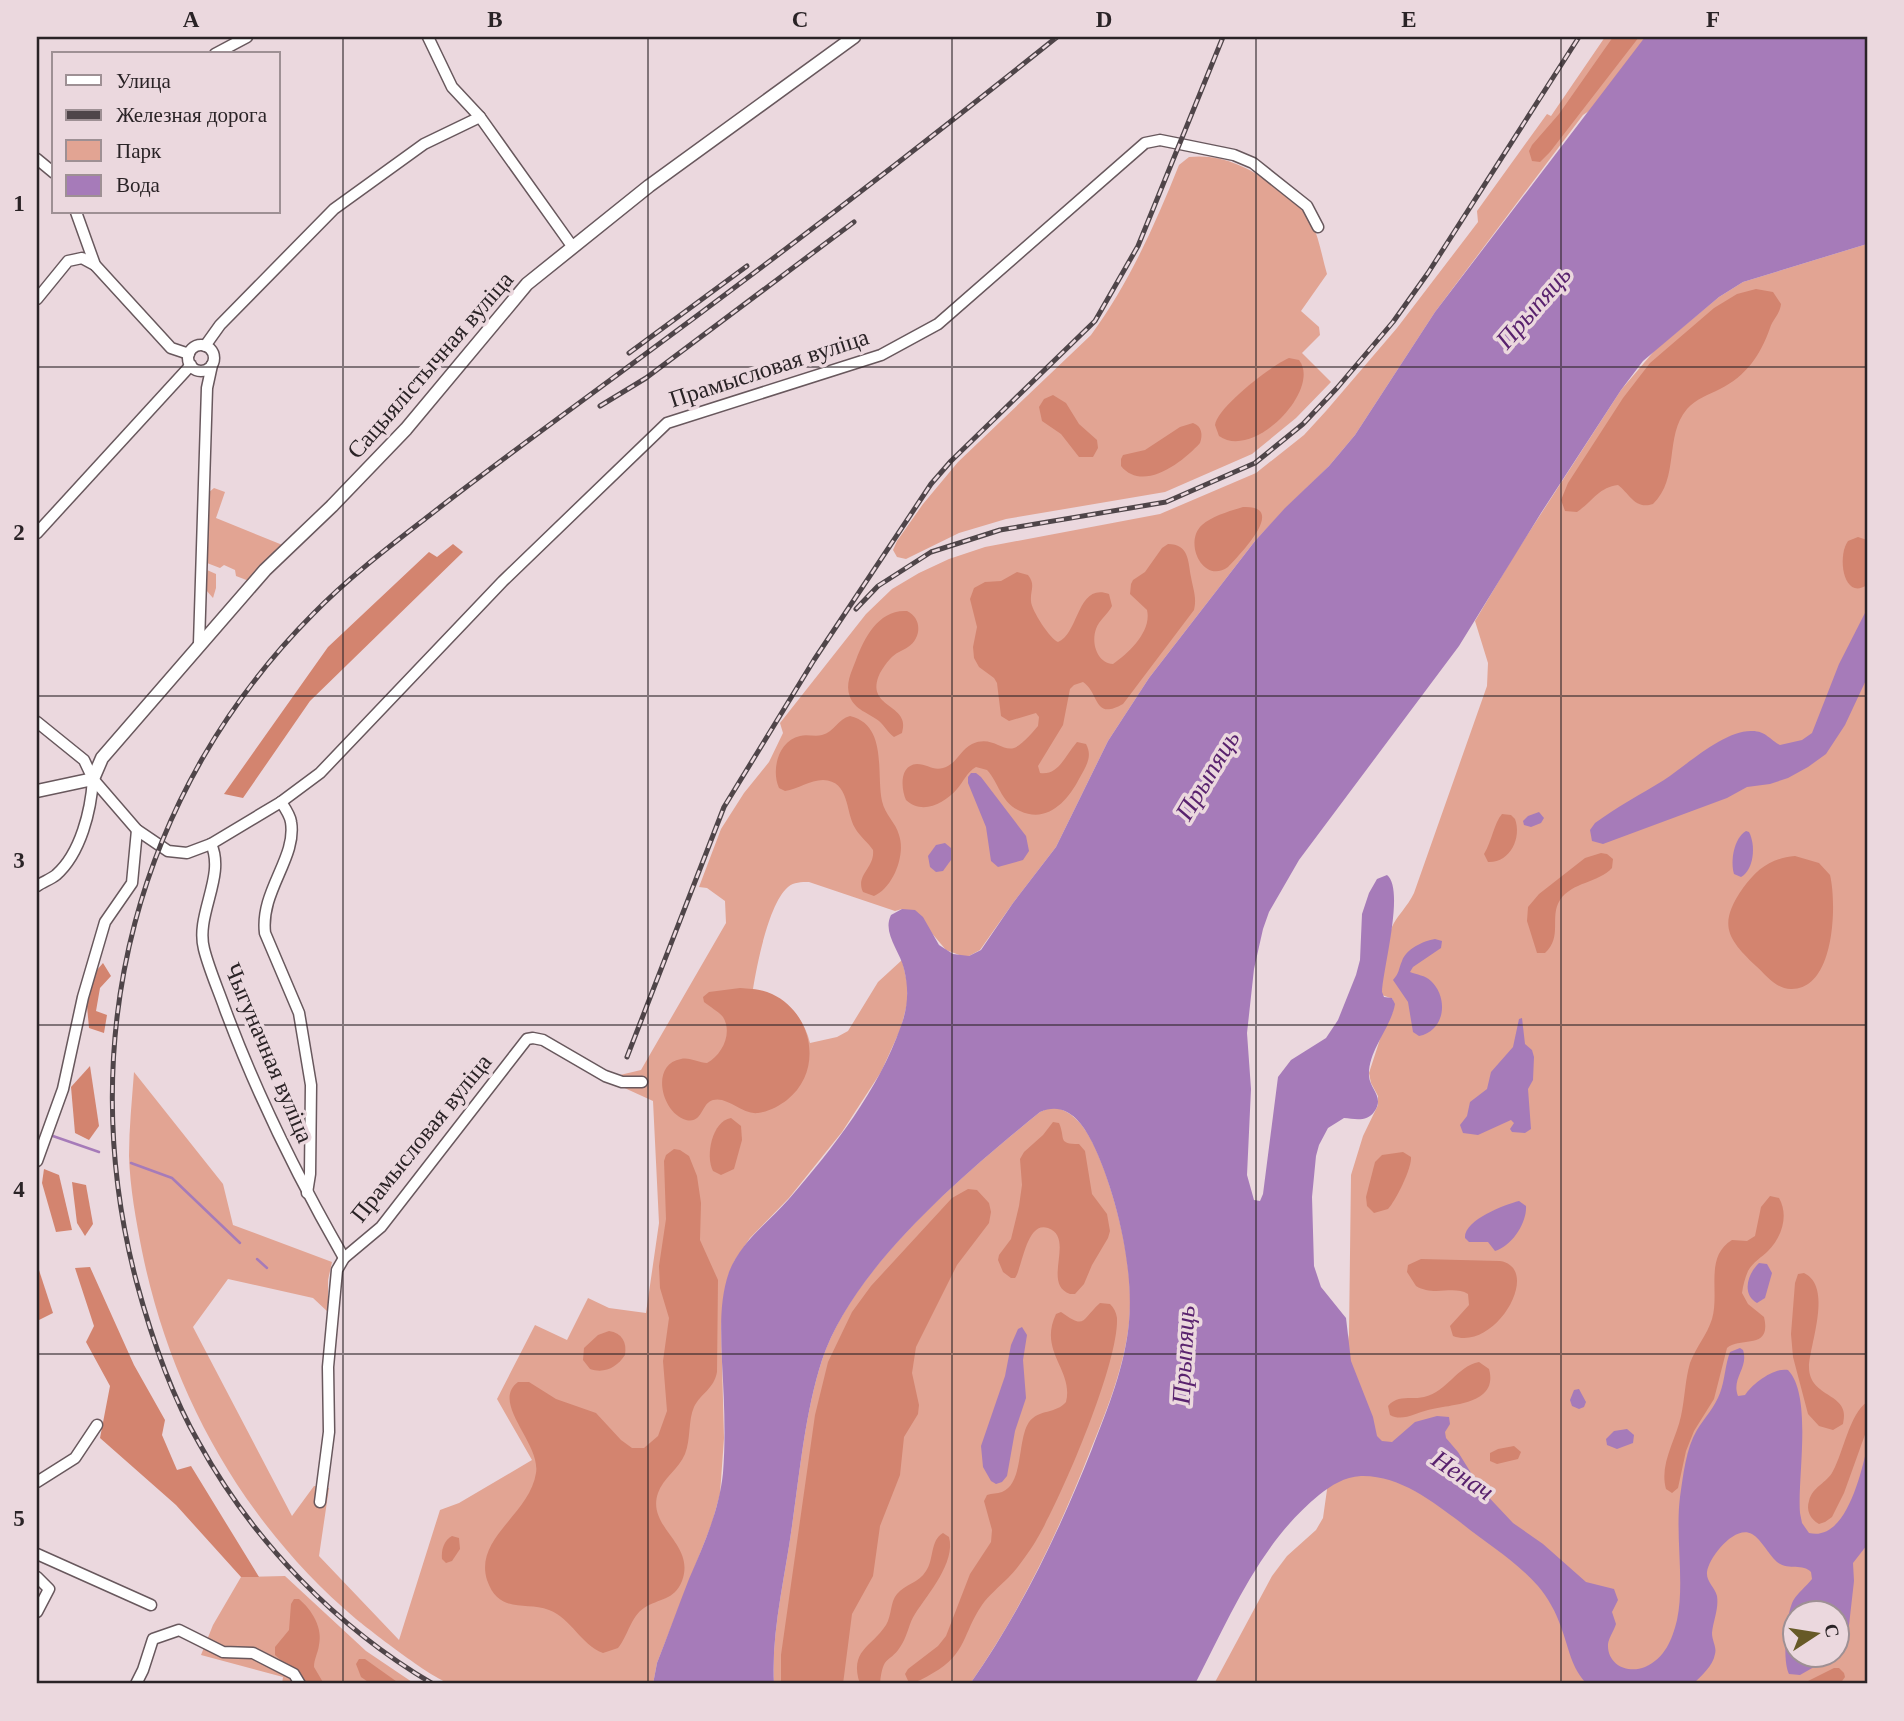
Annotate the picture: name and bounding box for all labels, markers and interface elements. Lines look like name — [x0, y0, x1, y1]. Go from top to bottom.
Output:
text: A — [183, 7, 200, 32]
text: B — [487, 7, 503, 32]
text: C — [792, 7, 808, 32]
text: D — [1096, 7, 1112, 32]
text: E — [1401, 7, 1417, 32]
text: F — [1706, 7, 1720, 32]
legend — [52, 52, 280, 214]
text: Улица — [116, 69, 171, 93]
text: Железная дорога — [116, 103, 268, 127]
text: Парк — [116, 139, 162, 163]
text: Вода — [116, 173, 161, 197]
text: 1 — [13, 191, 25, 216]
water label: Прыпяць — [1489, 260, 1577, 355]
street label: Сацыялістычная вуліца — [342, 266, 518, 464]
street label: Прамысловая вуліца — [666, 323, 872, 413]
text: 2 — [13, 520, 25, 545]
water label: Прыпяць — [1169, 725, 1246, 826]
text: 3 — [13, 848, 25, 873]
street label: Чыгуначная вуліца — [219, 959, 319, 1147]
street label: Прамысловая вуліца — [345, 1049, 497, 1227]
text: 4 — [13, 1177, 25, 1202]
water label: Прыпяць — [1166, 1305, 1201, 1406]
water label: Ненач — [1425, 1444, 1499, 1507]
text: 5 — [13, 1506, 25, 1531]
north arrow — [1782, 1598, 1852, 1668]
text: С — [1820, 1622, 1844, 1639]

